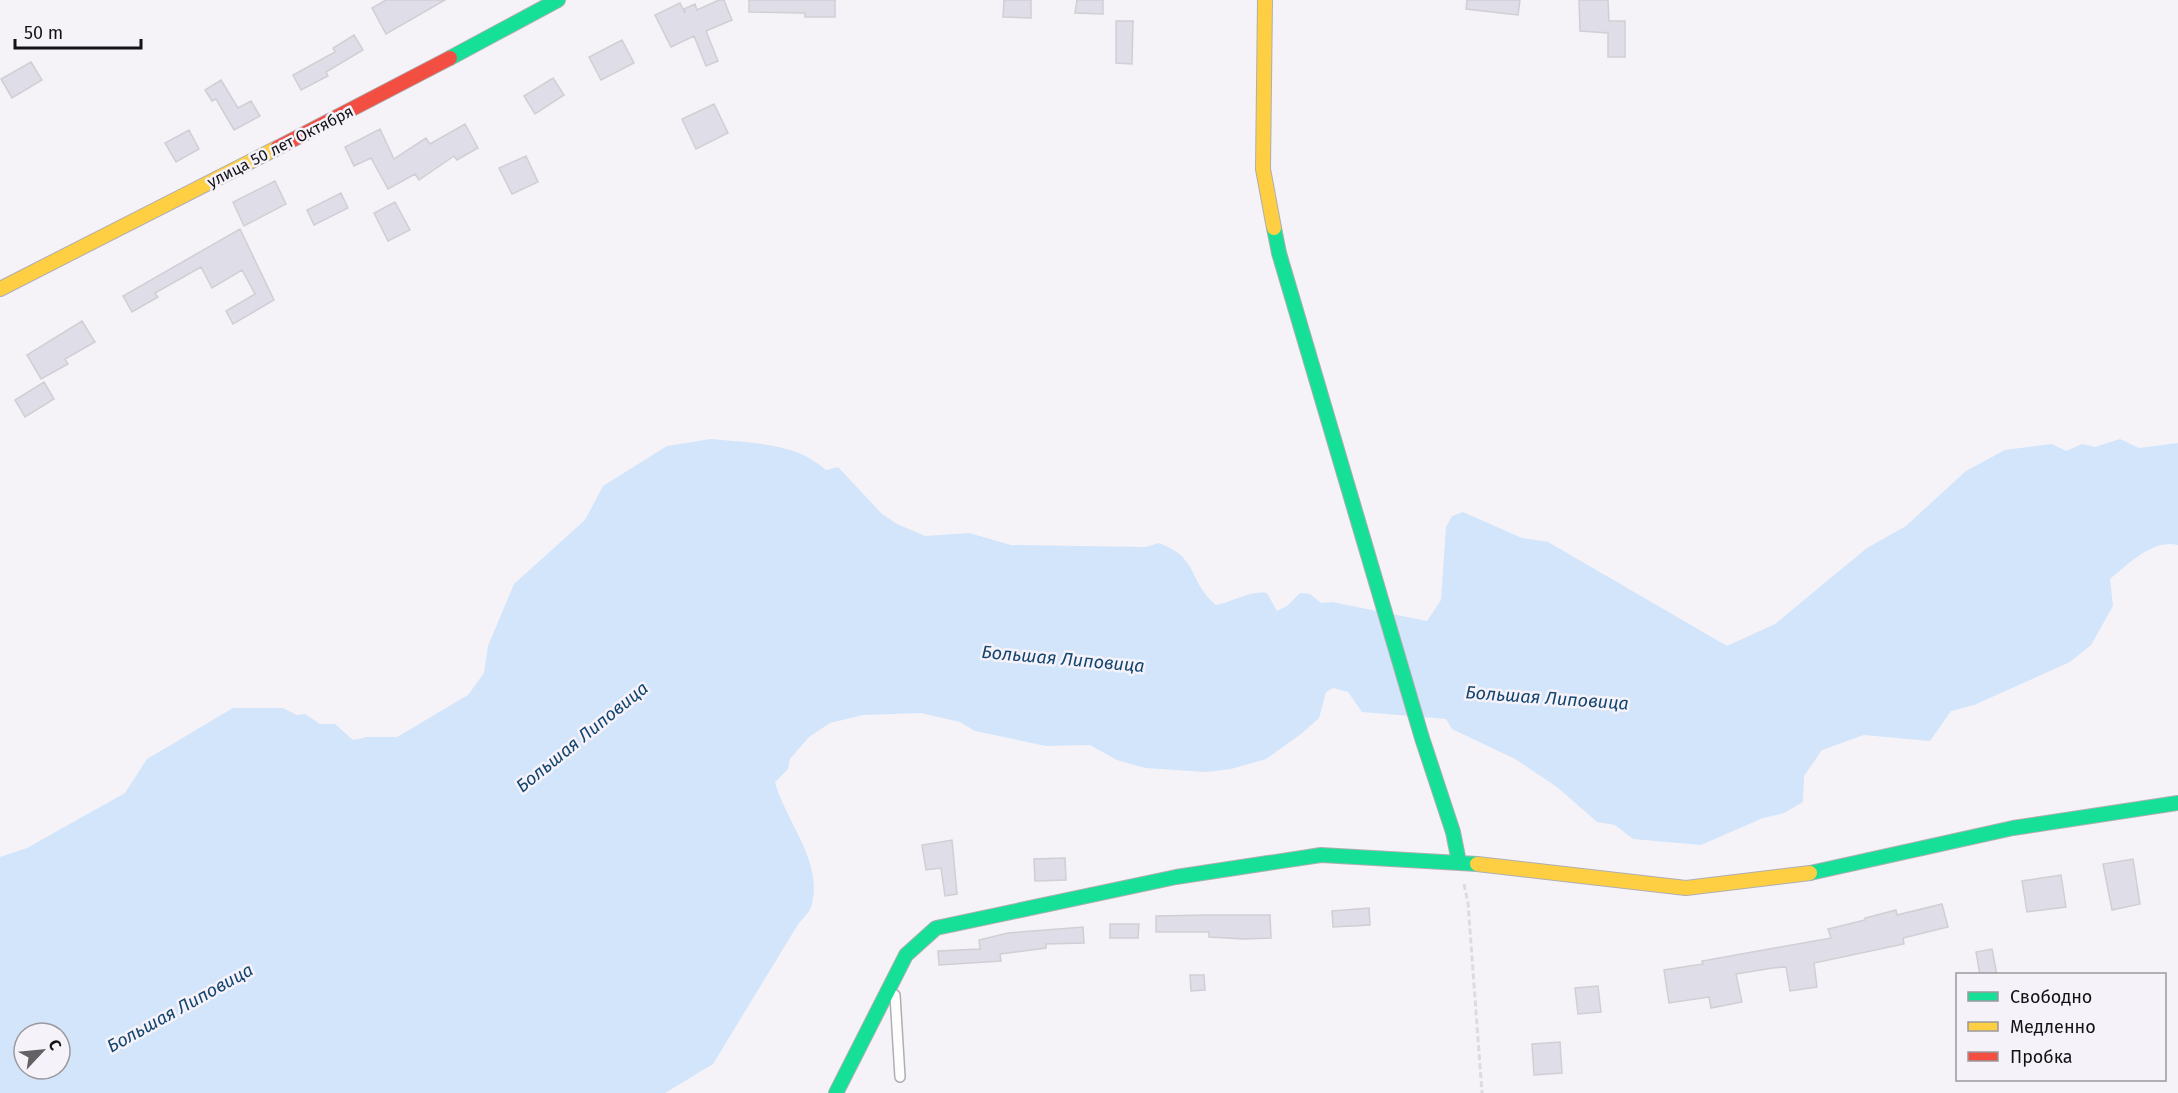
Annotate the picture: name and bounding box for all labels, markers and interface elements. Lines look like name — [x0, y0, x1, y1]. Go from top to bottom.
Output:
scale bar — [15, 12, 141, 50]
text: 50 m — [24, 22, 63, 44]
street label: улица 50 лет Октября — [204, 101, 356, 192]
water label: Большая Липовица — [981, 641, 1145, 677]
water label: Большая Липовица — [512, 677, 652, 797]
water label: Большая Липовица — [1465, 681, 1629, 715]
water label: Большая Липовица — [103, 959, 257, 1057]
legend — [1956, 973, 2166, 1081]
text: Свободно — [2010, 986, 2092, 1008]
text: Медленно — [2010, 1016, 2096, 1038]
north arrow — [12, 1021, 72, 1081]
text: С — [44, 1036, 66, 1054]
text: Пробка — [2010, 1046, 2073, 1068]

